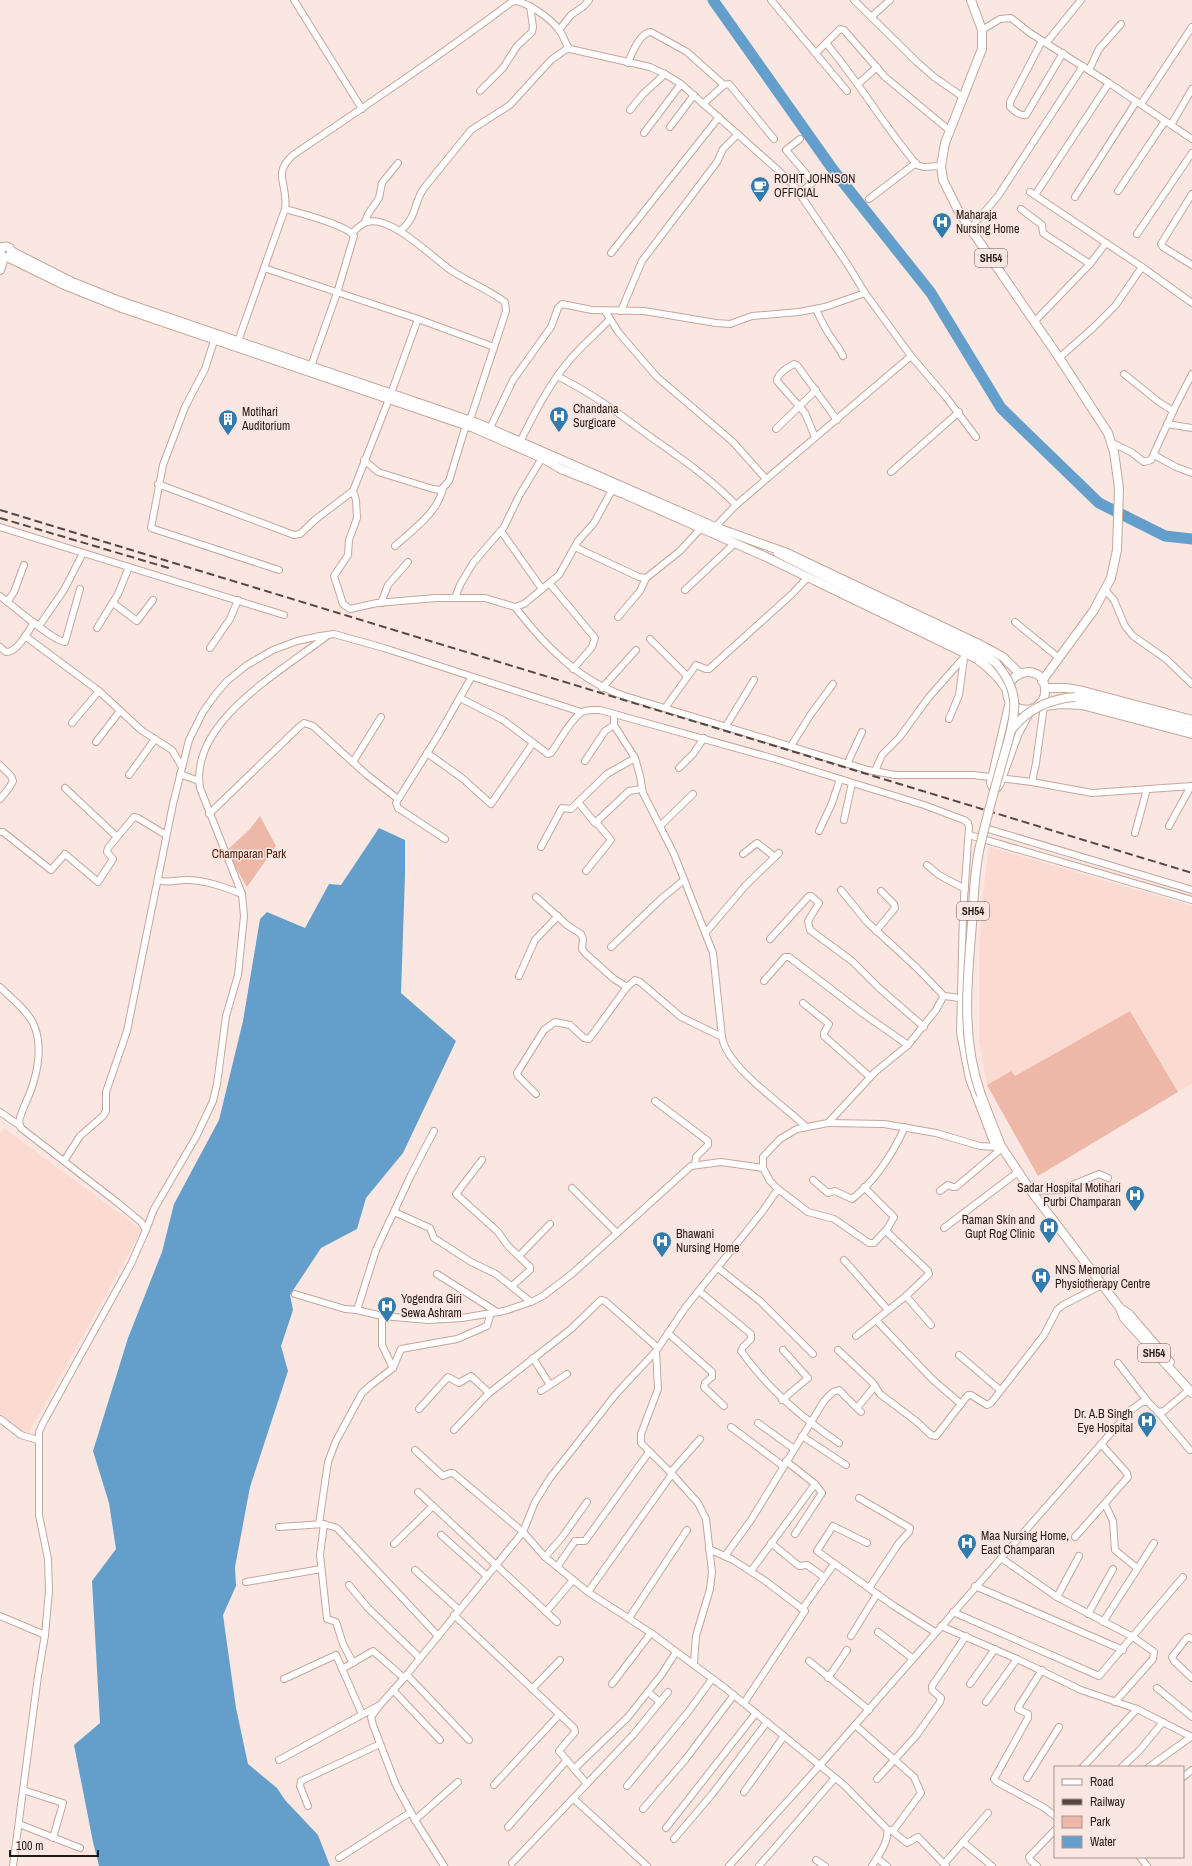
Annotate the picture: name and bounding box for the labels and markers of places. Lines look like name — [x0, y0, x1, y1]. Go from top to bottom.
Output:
place label: ROHIT JOHNSON OFFICIAL — [774, 171, 855, 201]
cafe icon: ROHIT JOHNSON OFFICIAL — [749, 175, 771, 203]
place label: Maharaja Nursing Home — [956, 207, 1019, 237]
hospital icon: Maharaja Nursing Home — [931, 211, 953, 239]
place label: Chandana Surgicare — [573, 401, 619, 431]
place label: Motihari Auditorium — [241, 404, 290, 434]
hospital icon: Chandana Surgicare — [548, 405, 570, 433]
building icon: Motihari Auditorium — [217, 408, 239, 436]
place label: Sadar Hospital Motihari Purbi Champaran — [1017, 1180, 1121, 1210]
hospital icon: Sadar Hospital Motihari Purbi Champaran — [1124, 1184, 1146, 1212]
place label: Raman Skin and Gupt Rog Clinic — [962, 1212, 1035, 1242]
hospital icon: Raman Skin and Gupt Rog Clinic — [1038, 1216, 1060, 1244]
place label: Bhawani Nursing Home — [676, 1226, 739, 1256]
hospital icon: Bhawani Nursing Home — [651, 1230, 673, 1258]
place label: NNS Memorial Physiotherapy Centre — [1055, 1262, 1150, 1292]
hospital icon: NNS Memorial Physiotherapy Centre — [1030, 1266, 1052, 1294]
place label: Yogendra Giri Sewa Ashram — [401, 1291, 462, 1321]
hospital icon: Yogendra Giri Sewa Ashram — [376, 1295, 398, 1323]
place label: Dr. A.B Singh Eye Hospital — [1074, 1406, 1133, 1436]
hospital icon: Dr. A.B Singh Eye Hospital — [1136, 1410, 1158, 1438]
place label: Maa Nursing Home, East Champaran — [981, 1528, 1069, 1558]
hospital icon: Maa Nursing Home, East Champaran — [956, 1532, 978, 1560]

